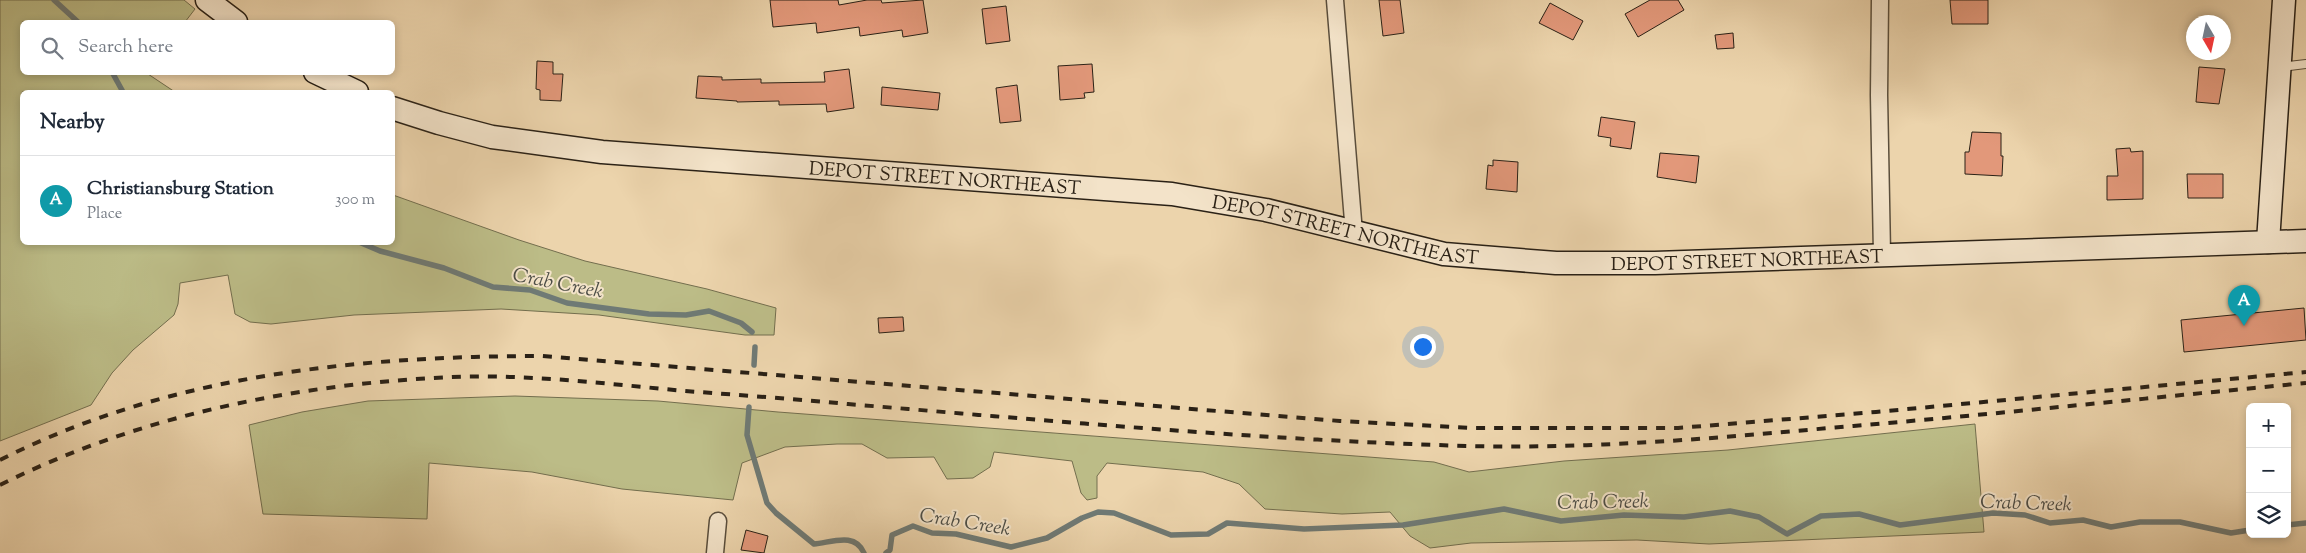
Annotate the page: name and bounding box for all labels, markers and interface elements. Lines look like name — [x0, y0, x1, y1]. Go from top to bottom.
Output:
north arrow — [2186, 15, 2231, 60]
search box — [20, 20, 395, 75]
icon: search — [38, 34, 66, 62]
text: Search here — [78, 34, 173, 61]
text: Nearby — [40, 108, 105, 138]
street label: DEPOT STREET NORTHEAST — [808, 156, 1082, 203]
text: Christiansburg Station — [87, 176, 274, 203]
text: A — [50, 189, 63, 212]
text: 300 m — [335, 189, 375, 212]
street label: DEPOT STREET NORTHEAST — [1210, 190, 1480, 273]
text: Place — [87, 203, 122, 226]
street label: DEPOT STREET NORTHEAST — [1611, 244, 1884, 279]
water label: Crab Creek — [510, 261, 605, 307]
pin: A — [2228, 285, 2260, 326]
your location — [1410, 334, 1436, 360]
map controls — [2246, 403, 2291, 538]
button: + — [2246, 403, 2291, 448]
button: − — [2246, 448, 2291, 493]
water label: Crab Creek — [1557, 488, 1649, 519]
water label: Crab Creek — [1980, 488, 2072, 521]
button: layers — [2246, 493, 2291, 538]
water label: Crab Creek — [917, 502, 1012, 545]

